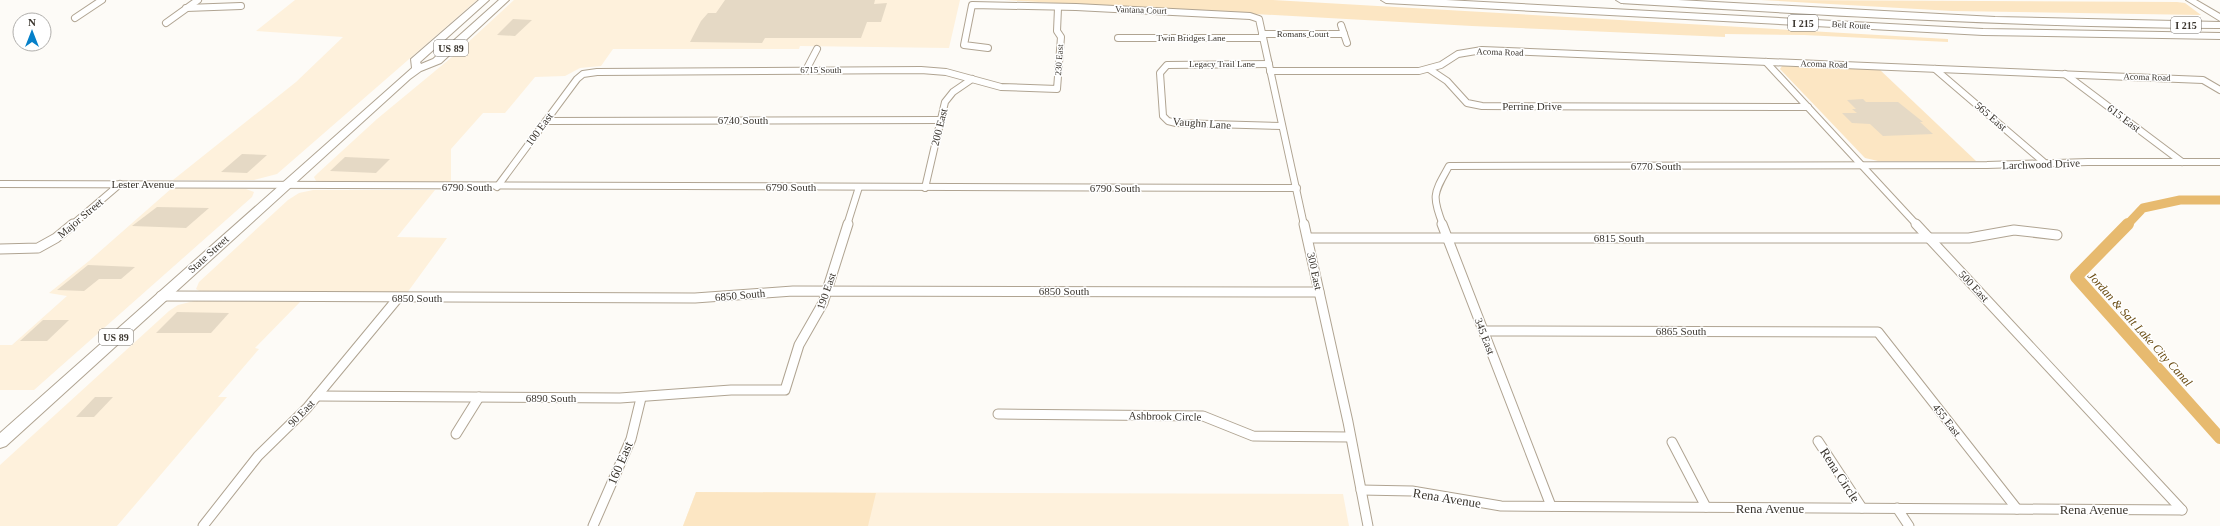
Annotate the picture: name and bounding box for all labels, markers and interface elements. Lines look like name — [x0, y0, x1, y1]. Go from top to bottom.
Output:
street label: Vantana Court — [1115, 4, 1168, 16]
north arrow — [12, 12, 52, 52]
road number: I 215 — [1788, 15, 1818, 31]
text: N — [28, 16, 36, 28]
road number: I 215 — [2171, 17, 2201, 33]
street label: Belt Route — [1831, 19, 1871, 31]
street label: Romans Court — [1277, 29, 1330, 39]
street label: Twin Bridges Lane — [1157, 33, 1225, 43]
road number: US 89 — [434, 40, 468, 56]
street label: 230 East — [1053, 44, 1065, 76]
street label: Acoma Road — [1476, 46, 1524, 58]
street label: Acoma Road — [1800, 58, 1848, 70]
street label: Legacy Trail Lane — [1189, 59, 1255, 69]
street label: 6715 South — [800, 65, 842, 75]
street label: Acoma Road — [2123, 71, 2171, 83]
street label: 565 East — [1973, 99, 2009, 133]
street label: Perrine Drive — [1502, 100, 1562, 112]
street label: 615 East — [2105, 102, 2143, 134]
street label: 200 East — [929, 107, 949, 147]
street label: 100 East — [523, 110, 555, 148]
street label: 6740 South — [718, 114, 769, 126]
street label: Vaughn Lane — [1172, 115, 1232, 131]
street label: Larchwood Drive — [2002, 157, 2080, 171]
street label: 6770 South — [1631, 160, 1682, 172]
street label: Lester Avenue — [111, 178, 175, 190]
street label: 6790 South — [442, 181, 493, 193]
street label: 6790 South — [766, 181, 817, 193]
street label: 6790 South — [1090, 182, 1141, 194]
street label: Major Street — [55, 196, 105, 240]
street label: 6815 South — [1594, 232, 1645, 244]
street label: State Street — [185, 233, 231, 275]
street label: 300 East — [1305, 251, 1325, 291]
street label: 500 East — [1957, 268, 1991, 304]
water label: Jordan & Salt Lake City Canal — [2085, 269, 2196, 390]
street label: 190 East — [814, 271, 838, 311]
street label: 6850 South — [1039, 285, 1090, 297]
street label: 6850 South — [714, 287, 766, 303]
street label: 6850 South — [392, 292, 443, 304]
street label: 345 East — [1473, 316, 1497, 356]
street label: 6865 South — [1656, 325, 1707, 337]
road number: US 89 — [99, 329, 133, 345]
street label: 6890 South — [526, 392, 577, 404]
street label: 90 East — [285, 397, 317, 429]
street label: 455 East — [1931, 401, 1963, 439]
street label: Ashbrook Circle — [1128, 409, 1202, 423]
street label: 160 East — [604, 439, 636, 487]
street label: Rena Circle — [1817, 445, 1863, 505]
street label: Rena Avenue — [1412, 485, 1482, 511]
street label: Rena Avenue — [1736, 501, 1805, 516]
street label: Rena Avenue — [2060, 502, 2129, 517]

